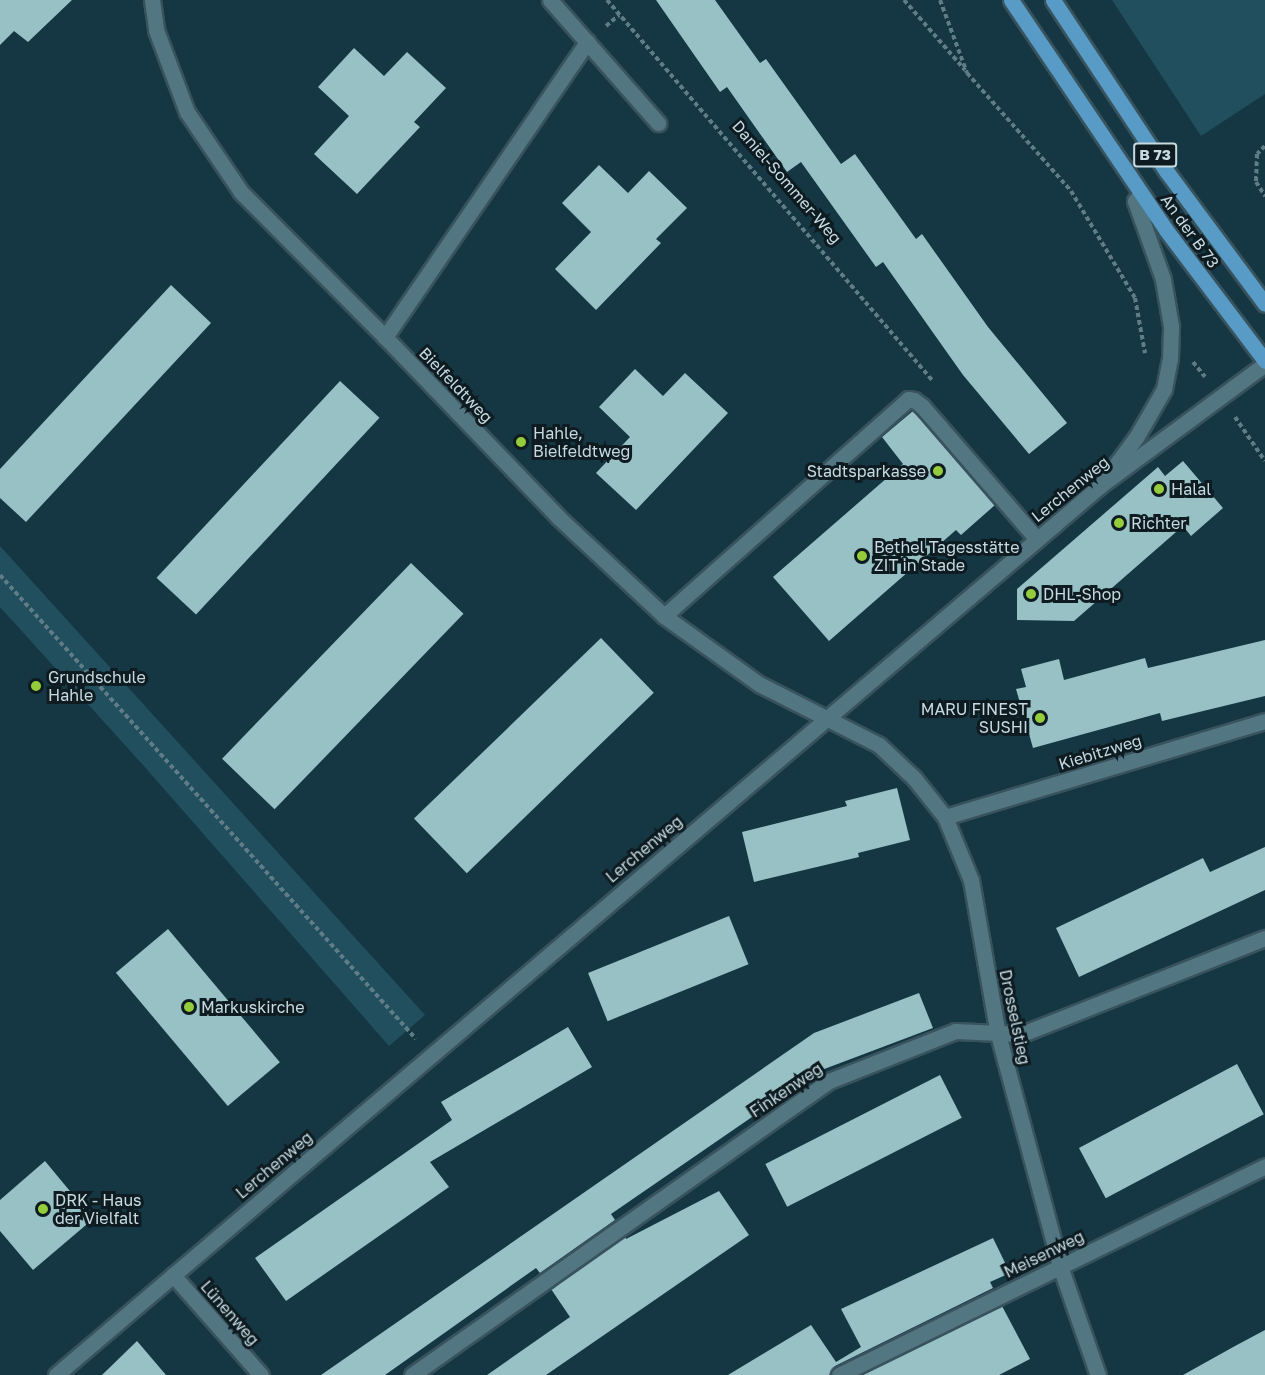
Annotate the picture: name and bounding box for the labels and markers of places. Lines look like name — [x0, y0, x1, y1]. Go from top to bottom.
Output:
place label: Hahle, Bielfeldtweg — [533, 423, 630, 461]
marker: Hahle, Bielfeldtweg — [514, 435, 528, 449]
place label: Stadtsparkasse — [807, 461, 926, 481]
marker: Stadtsparkasse — [931, 464, 945, 478]
place label: Halal — [1171, 479, 1211, 499]
marker: Halal — [1152, 482, 1166, 496]
place label: Richter — [1131, 513, 1186, 533]
marker: Richter — [1112, 516, 1126, 530]
place label: Bethel Tagesstätte ZIT in Stade — [874, 537, 1019, 575]
marker: Bethel Tagesstätte ZIT in Stade — [855, 549, 869, 563]
place label: DHL-Shop — [1043, 584, 1121, 604]
marker: DHL-Shop — [1024, 587, 1038, 601]
place label: Grundschule Hahle — [48, 667, 146, 705]
marker: Grundschule Hahle — [29, 679, 43, 693]
place label: MARU FINEST SUSHI — [921, 699, 1028, 737]
marker: MARU FINEST SUSHI — [1033, 711, 1047, 725]
place label: Markuskirche — [201, 997, 304, 1017]
marker: Markuskirche — [182, 1000, 196, 1014]
place label: DRK - Haus der Vielfalt — [55, 1190, 142, 1228]
marker: DRK - Haus der Vielfalt — [36, 1202, 50, 1216]

